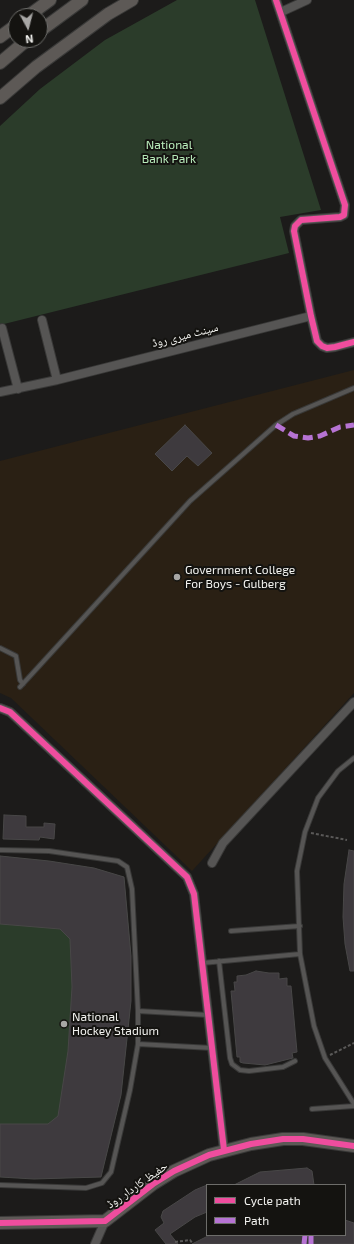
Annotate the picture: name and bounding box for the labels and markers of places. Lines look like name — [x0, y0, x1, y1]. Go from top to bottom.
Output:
place label: Government College For Boys - Gulberg — [185, 563, 295, 591]
marker: Government College For Boys - Gulberg — [172, 572, 182, 582]
place label: National Hockey Stadium — [72, 1010, 159, 1038]
marker: National Hockey Stadium — [59, 1019, 69, 1029]

